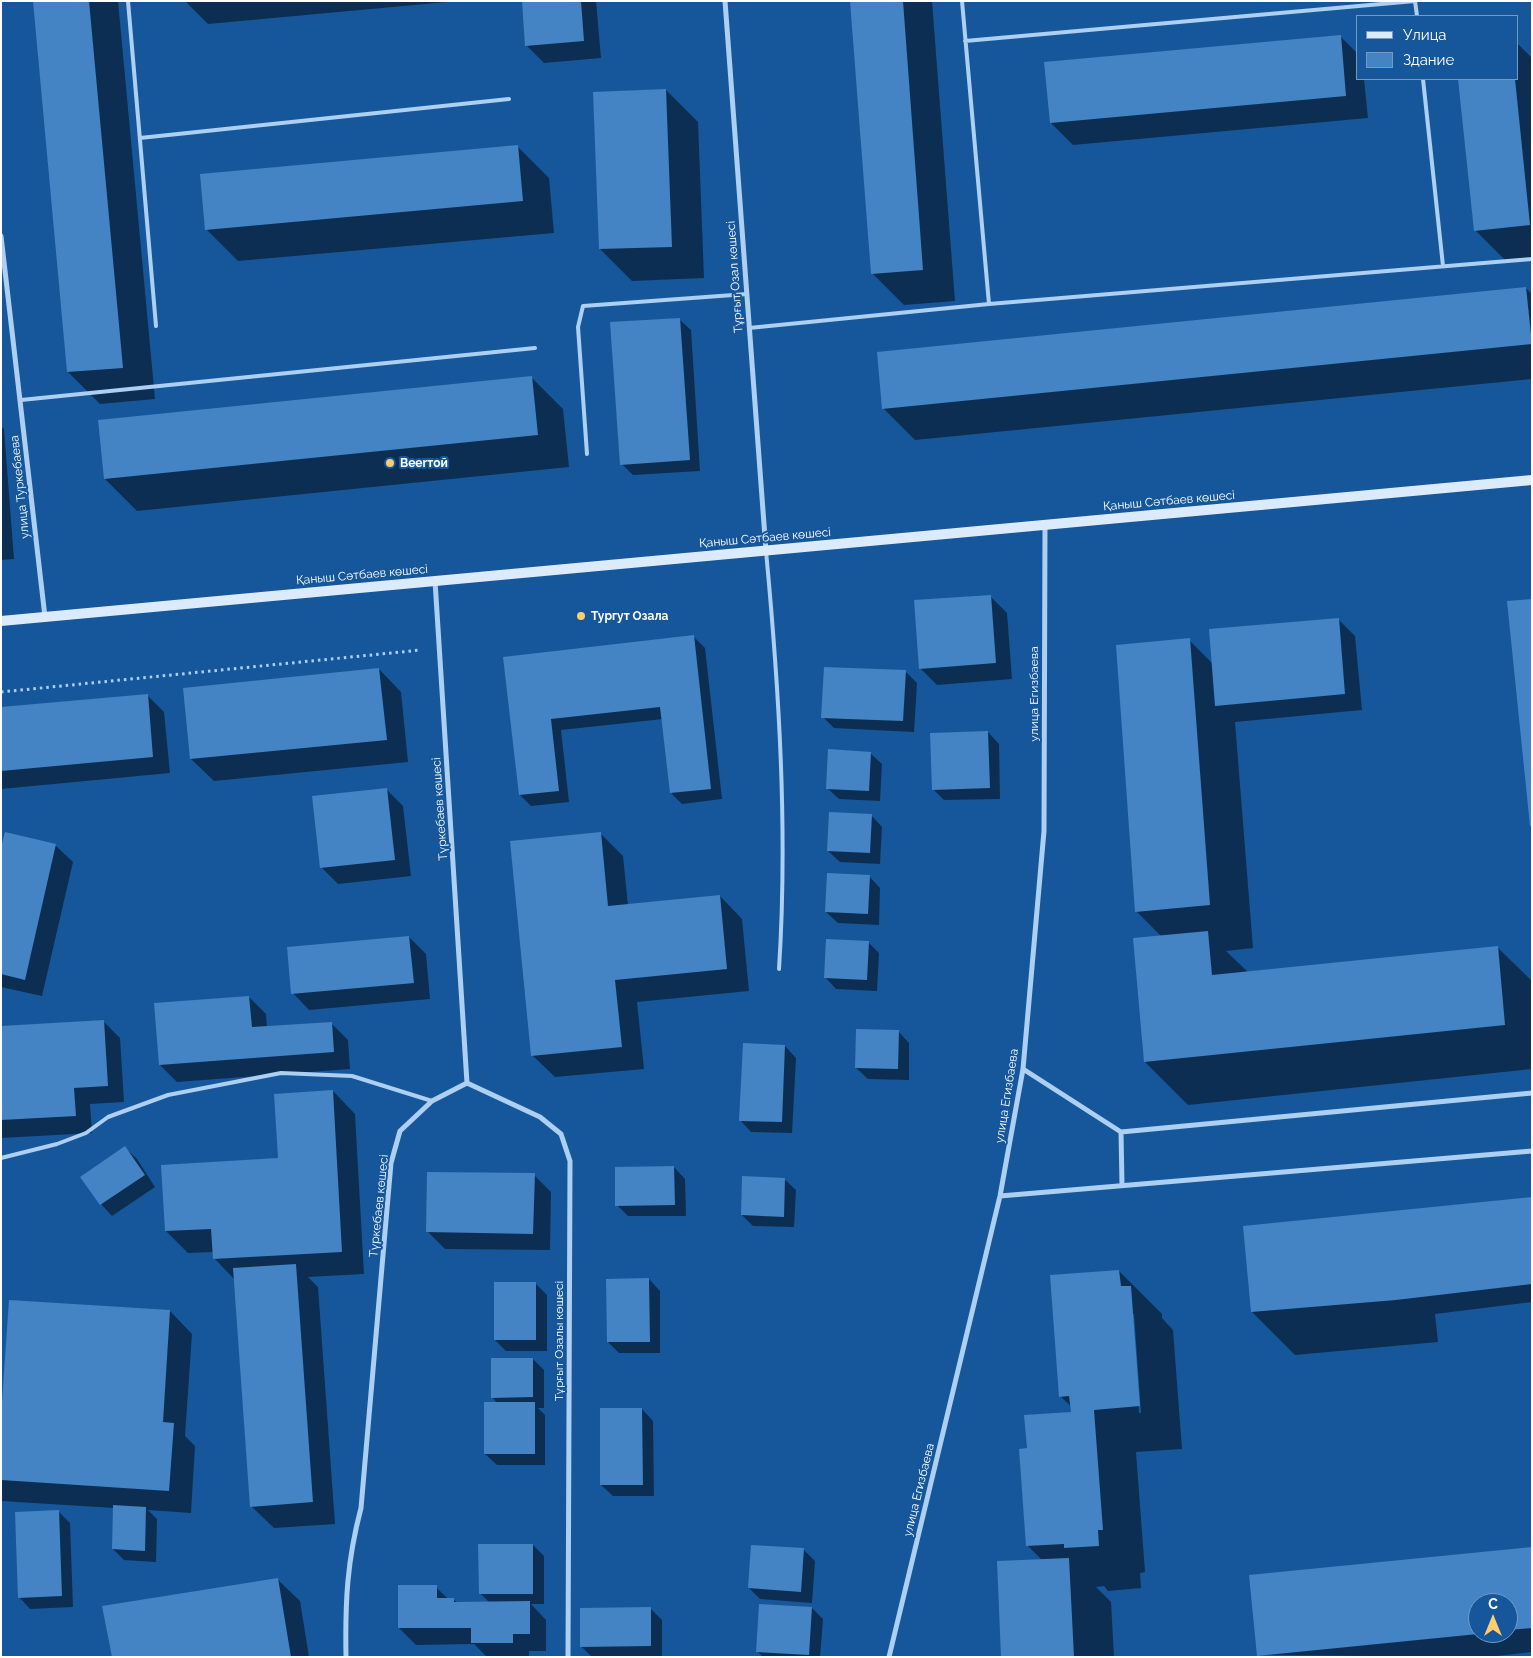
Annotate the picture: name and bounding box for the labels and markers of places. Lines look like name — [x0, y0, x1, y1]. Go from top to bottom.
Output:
place label: Beerтой — [400, 456, 448, 470]
marker: Beerтой — [384, 457, 396, 469]
place label: Тургут Озала — [591, 609, 668, 623]
marker: Тургут Озала — [575, 610, 587, 622]

